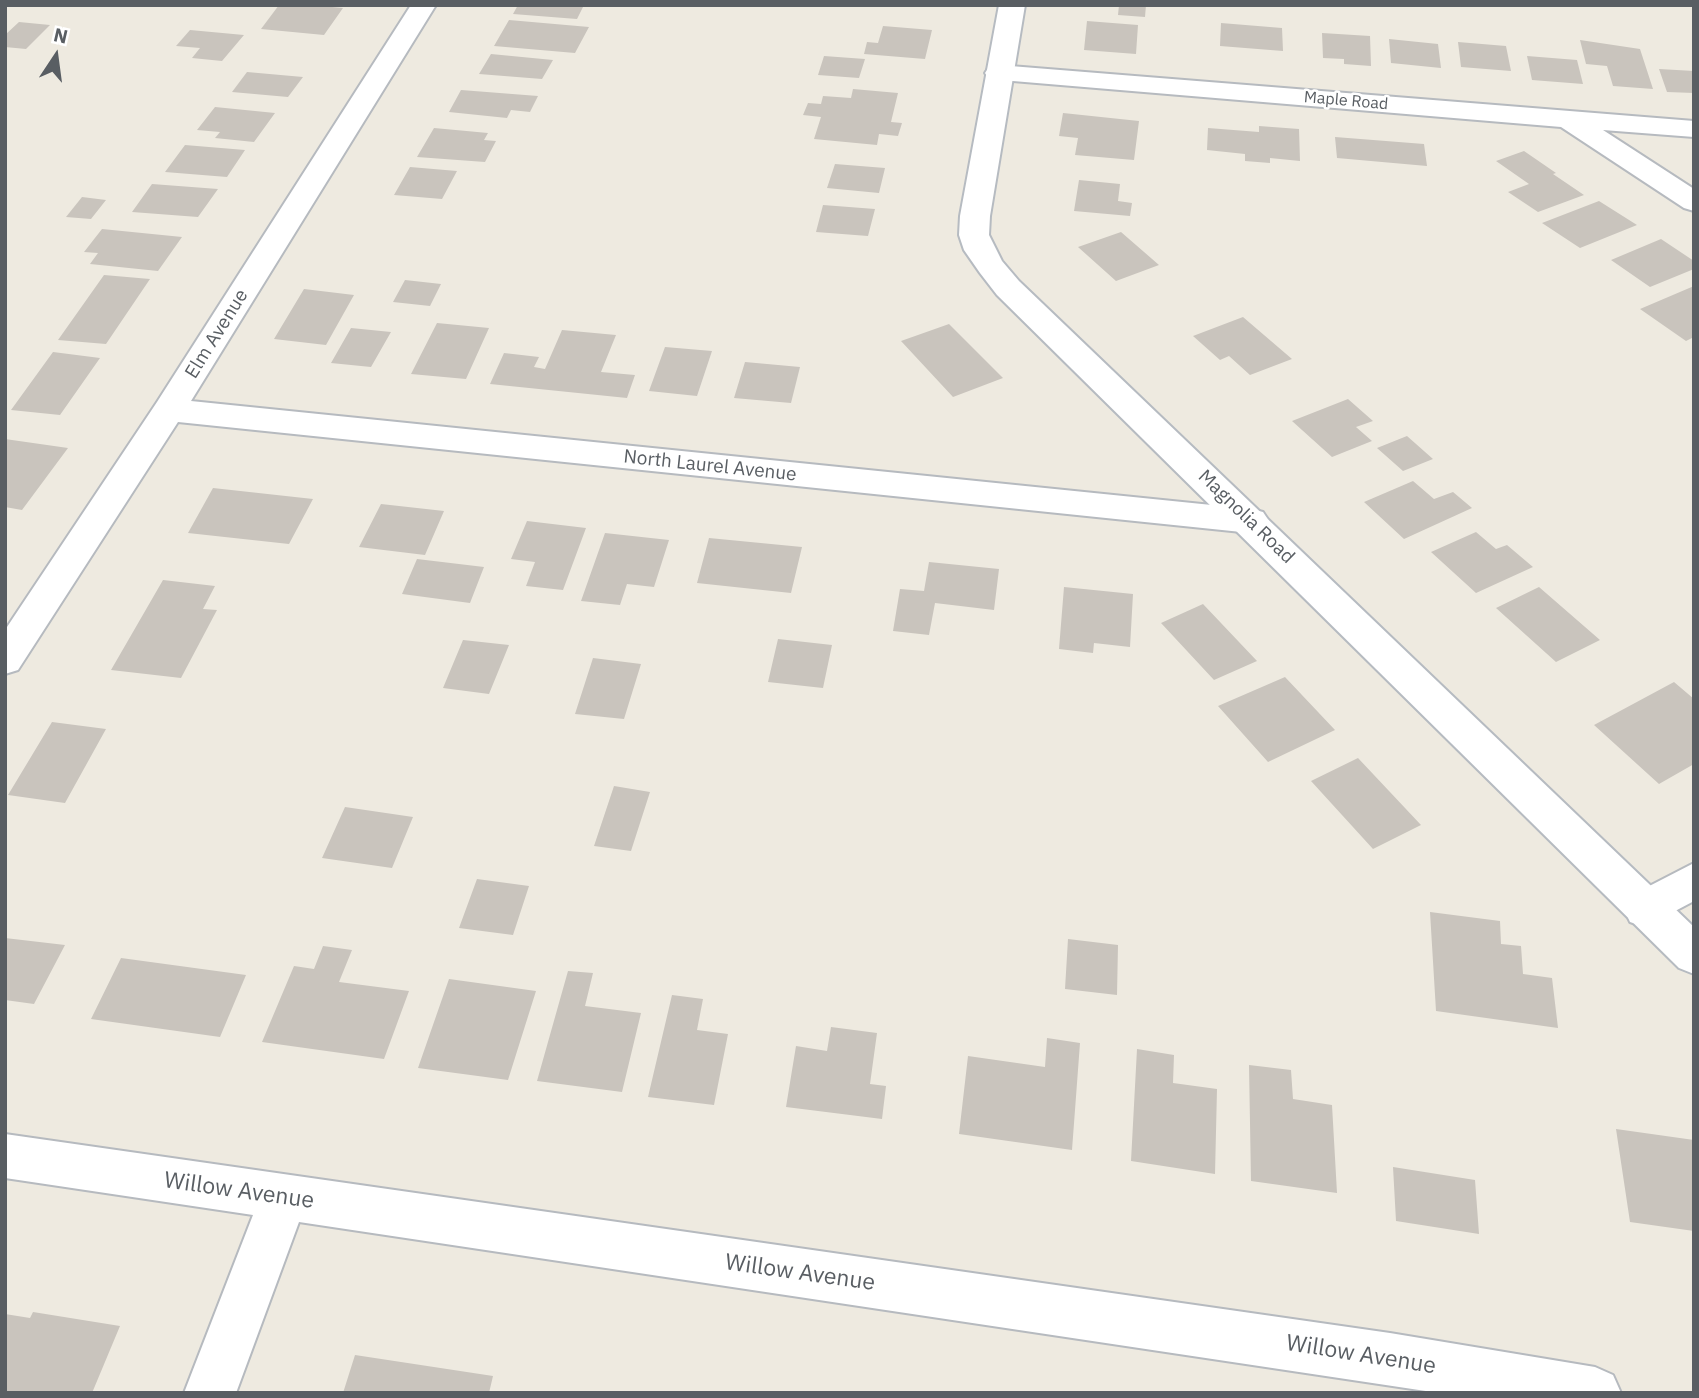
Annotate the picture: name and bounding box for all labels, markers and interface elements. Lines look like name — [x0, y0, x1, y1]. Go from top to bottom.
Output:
north arrow — [21, 21, 91, 91]
text: N — [51, 22, 70, 49]
street label: Maple Road — [1303, 88, 1389, 114]
street label: Elm Avenue — [181, 285, 253, 383]
street label: North Laurel Avenue — [622, 446, 798, 486]
street label: Magnolia Road — [1193, 465, 1299, 569]
street label: Willow Avenue — [162, 1167, 316, 1215]
street label: Willow Avenue — [723, 1249, 877, 1297]
street label: Willow Avenue — [1284, 1330, 1438, 1380]

